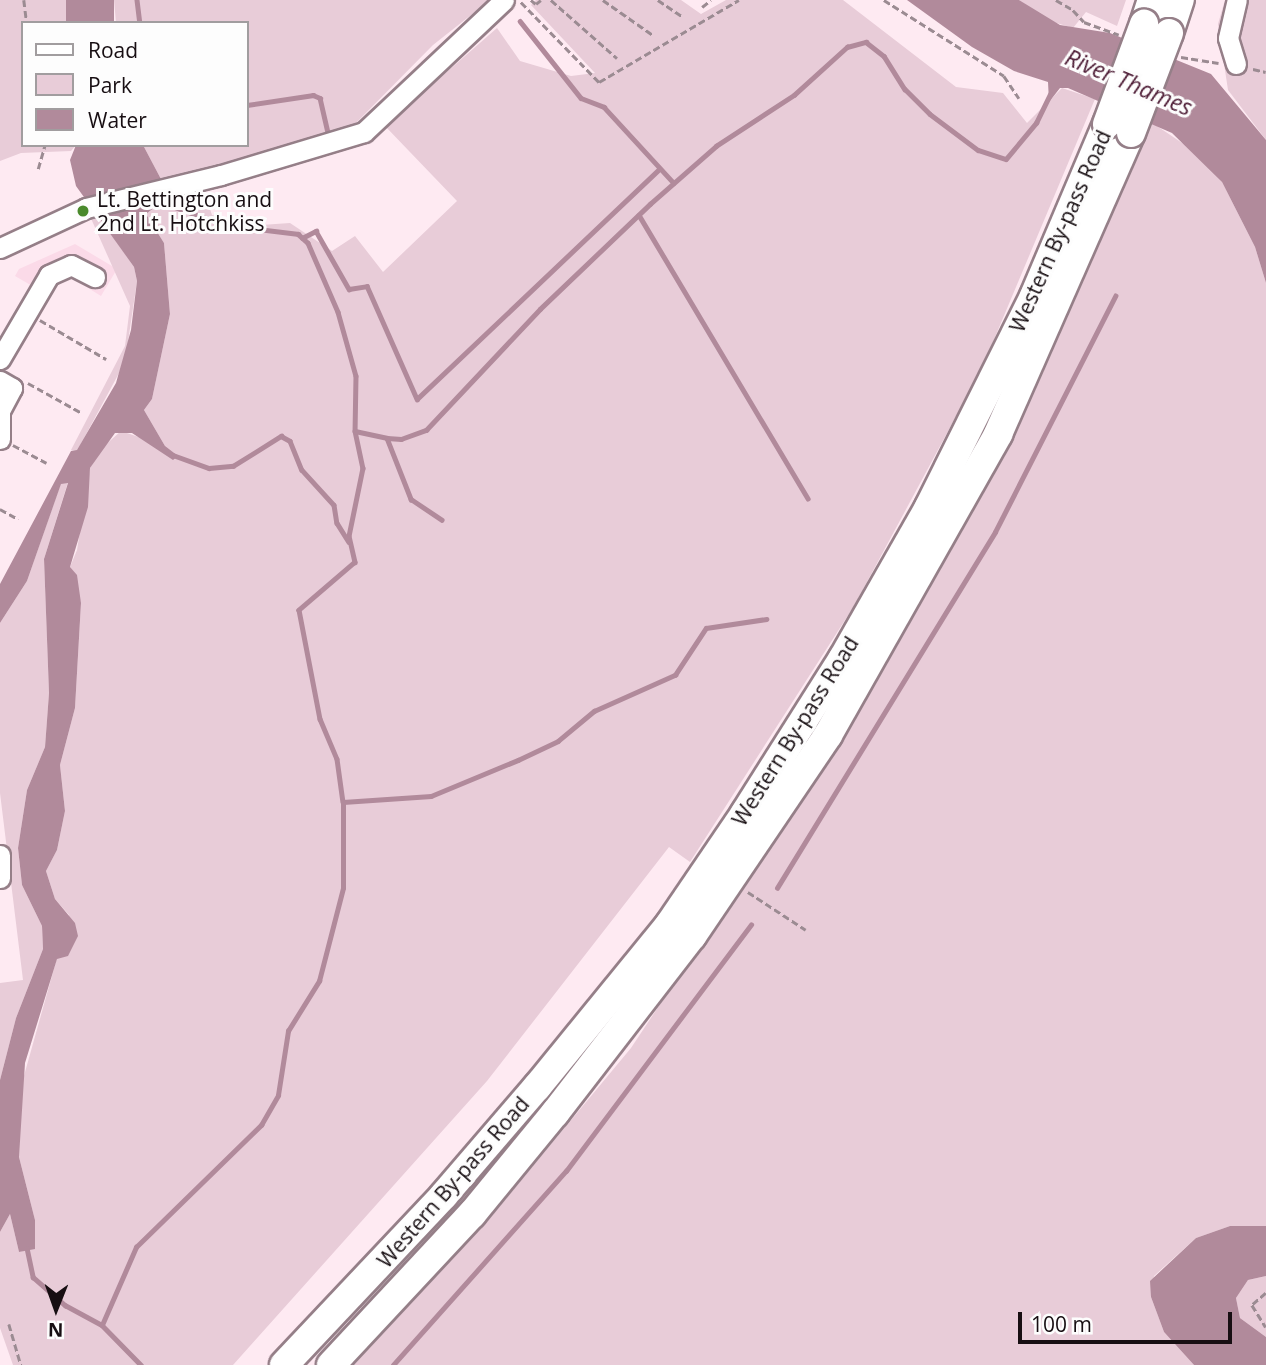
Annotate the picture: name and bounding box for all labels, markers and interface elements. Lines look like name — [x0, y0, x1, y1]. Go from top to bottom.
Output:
legend — [21, 21, 248, 147]
text: Road — [88, 36, 138, 64]
water label: River Thames — [1061, 43, 1197, 121]
text: Park — [88, 71, 132, 99]
text: Water — [88, 106, 147, 134]
street label: Western By-pass Road — [1004, 126, 1116, 336]
place label: Lt. Bettington and 2nd Lt. Hotchkiss — [97, 186, 272, 236]
marker: Lt. Bettington and 2nd Lt. Hotchkiss — [75, 203, 91, 219]
street label: Western By-pass Road — [726, 632, 864, 830]
street label: Western By-pass Road — [372, 1091, 534, 1273]
north arrow — [21, 1274, 91, 1344]
scale bar — [1021, 1298, 1234, 1342]
text: 100 m — [1031, 1310, 1092, 1338]
text: N — [48, 1317, 64, 1343]

